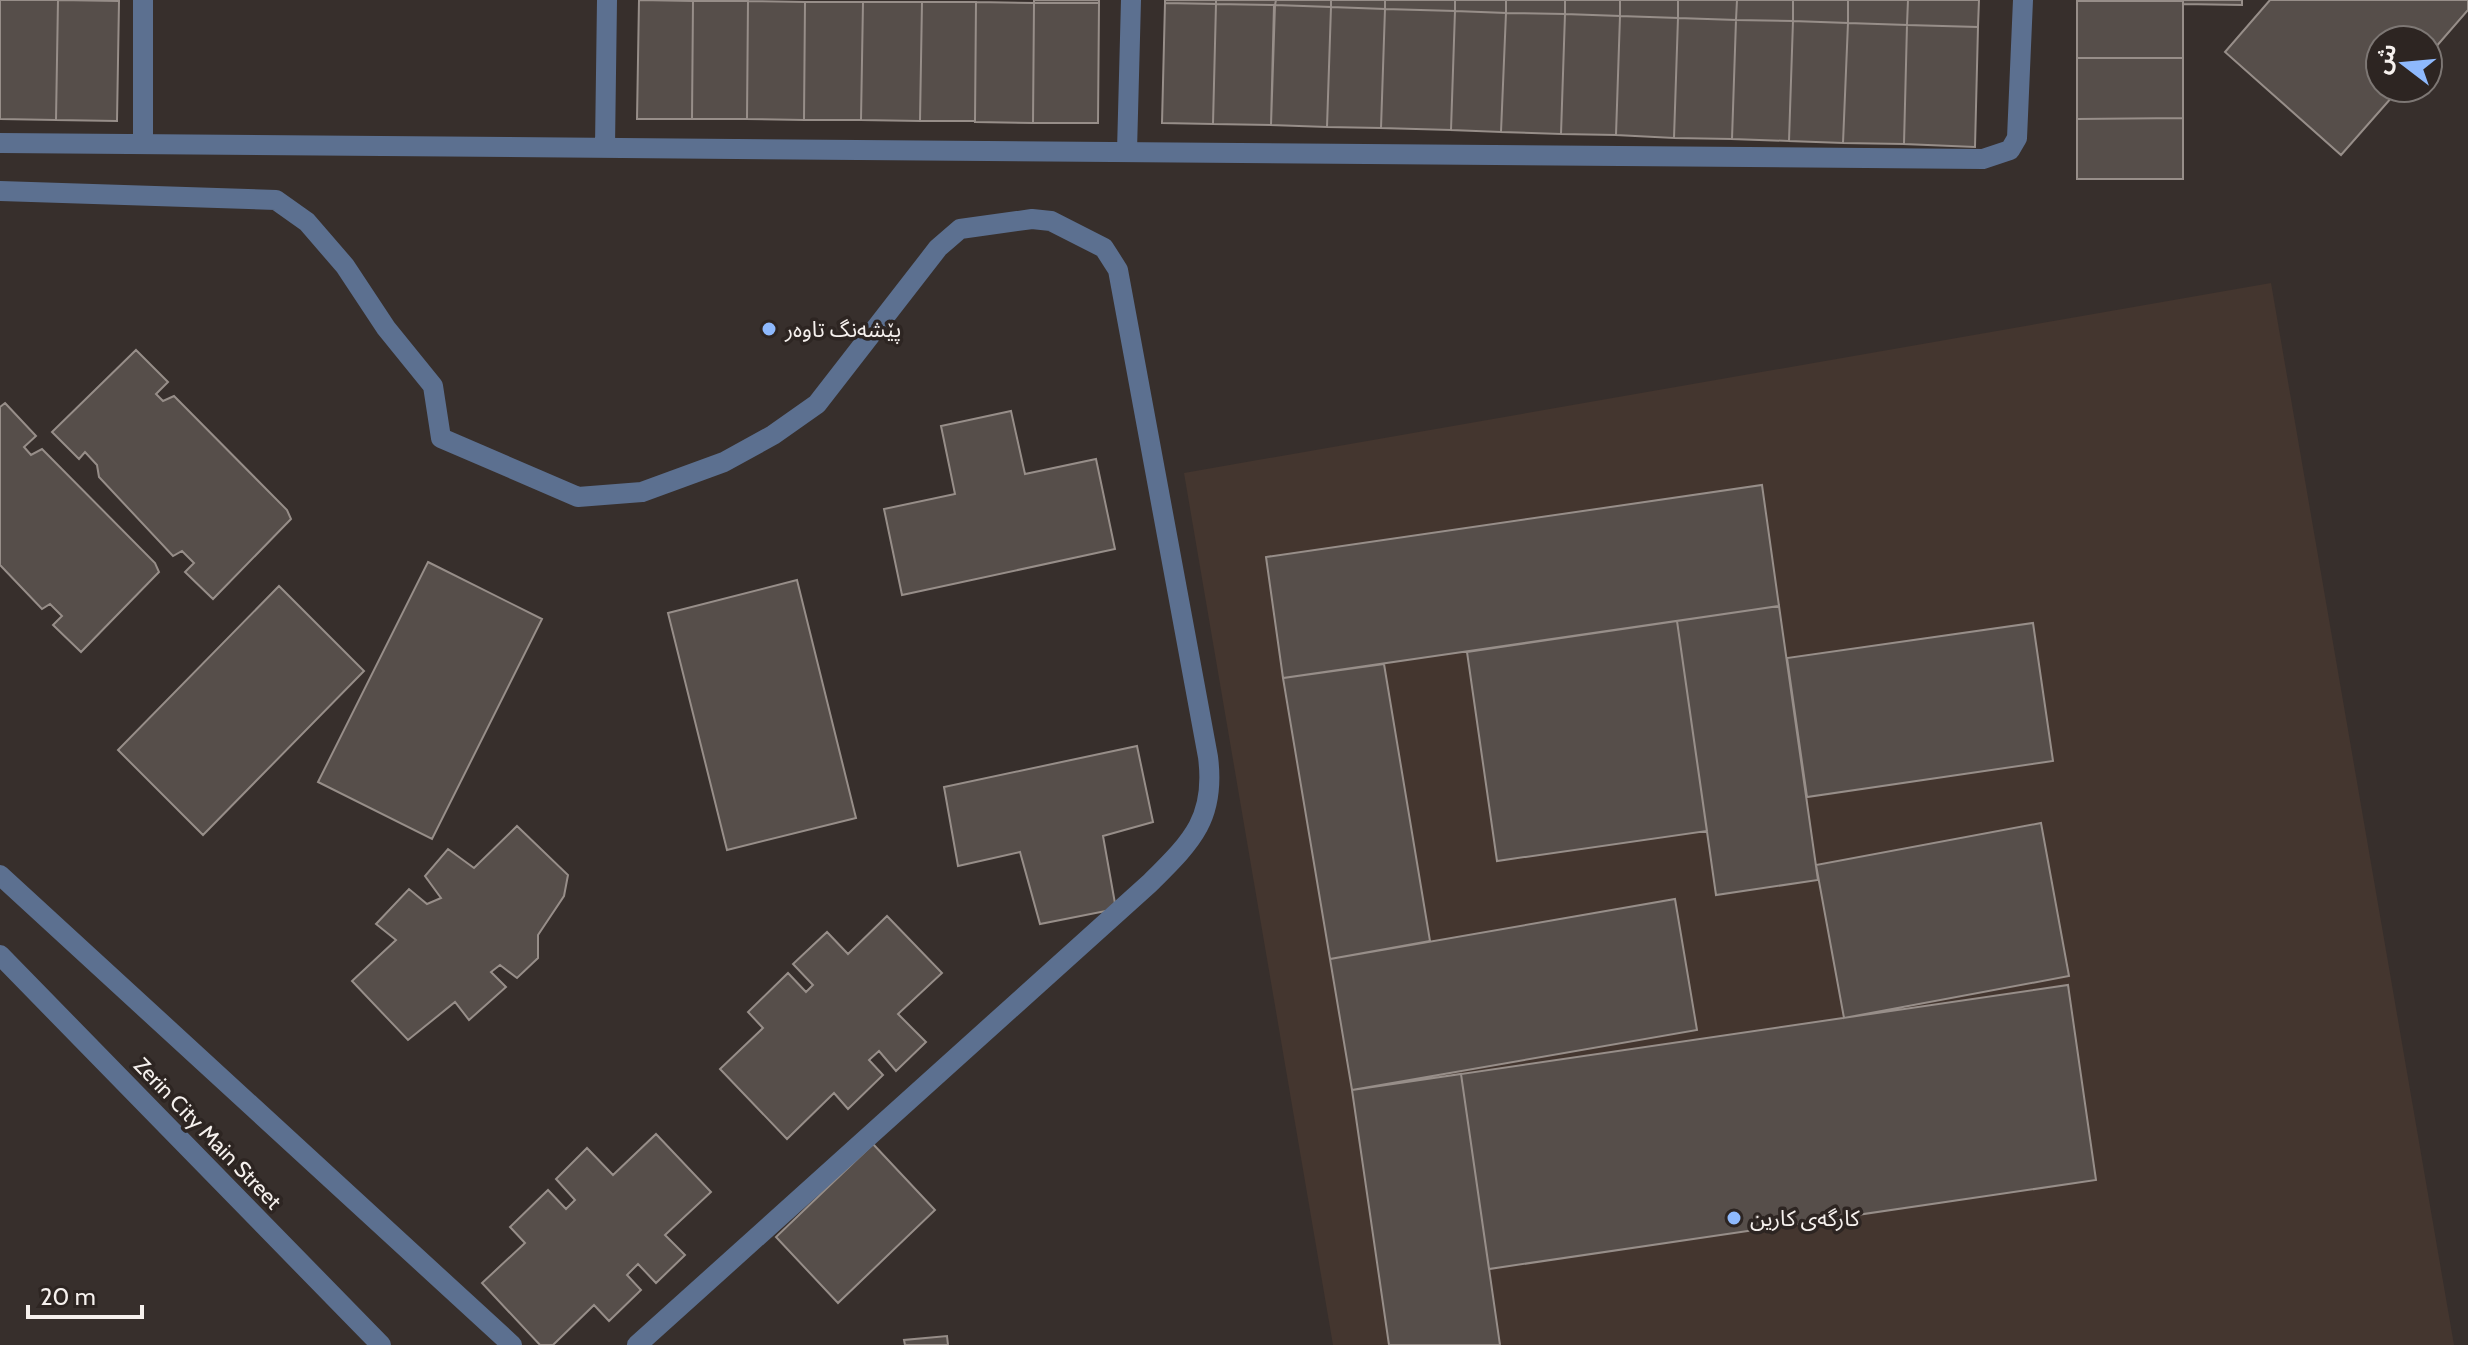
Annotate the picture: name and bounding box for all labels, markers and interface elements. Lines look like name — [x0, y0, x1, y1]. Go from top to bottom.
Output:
north arrow — [2364, 24, 2444, 104]
text: ش — [2368, 40, 2402, 77]
place label: پێشەنگ تاوەر — [784, 316, 901, 344]
marker: پێشەنگ تاوەر — [760, 320, 778, 338]
street label: Zerin City Main Street — [128, 1052, 287, 1215]
place label: کارگەی کارین — [1750, 1205, 1861, 1232]
marker: کارگەی کارین — [1725, 1209, 1743, 1227]
scale bar — [28, 1269, 142, 1319]
text: 20 m — [40, 1282, 96, 1311]

